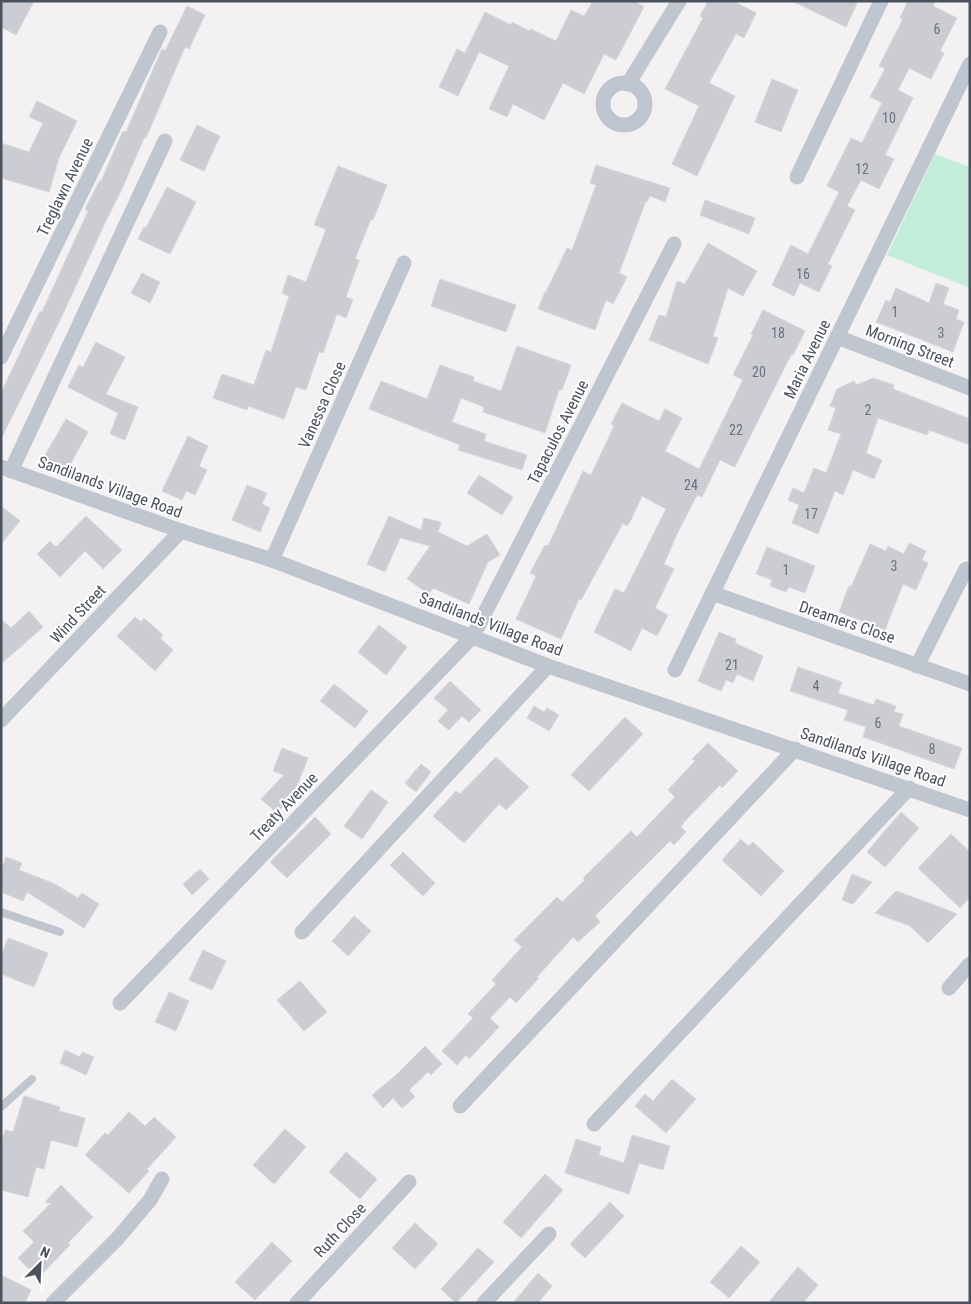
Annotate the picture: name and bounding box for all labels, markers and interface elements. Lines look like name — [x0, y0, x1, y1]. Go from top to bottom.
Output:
house number: 6 — [934, 21, 941, 37]
house number: 10 — [882, 110, 896, 126]
street label: Treglawn Avenue — [33, 135, 97, 239]
house number: 12 — [855, 161, 869, 177]
house number: 16 — [796, 266, 810, 282]
house number: 1 — [892, 304, 898, 320]
street label: Maria Avenue — [780, 316, 834, 402]
street label: Morning Street — [863, 320, 957, 372]
house number: 18 — [771, 325, 785, 341]
house number: 3 — [938, 325, 944, 341]
street label: Vanessa Close — [294, 359, 350, 451]
house number: 20 — [752, 364, 766, 380]
street label: Tapaculos Avenue — [524, 377, 592, 487]
house number: 2 — [865, 402, 872, 418]
house number: 22 — [729, 422, 743, 438]
street label: Sandilands Village Road — [35, 452, 185, 522]
house number: 24 — [684, 477, 698, 493]
house number: 17 — [804, 506, 818, 522]
house number: 3 — [891, 558, 897, 574]
house number: 1 — [783, 562, 789, 578]
street label: Wind Street — [46, 581, 110, 647]
street label: Sandilands Village Road — [417, 588, 565, 660]
street label: Dreamers Close — [797, 597, 897, 647]
house number: 21 — [725, 657, 739, 673]
house number: 4 — [813, 678, 820, 694]
house number: 6 — [875, 715, 882, 731]
street label: Sandilands Village Road — [798, 723, 948, 791]
house number: 8 — [929, 741, 936, 757]
street label: Treaty Avenue — [246, 768, 322, 846]
street label: Ruth Close — [310, 1199, 370, 1261]
north arrow — [15, 1239, 65, 1289]
text: N — [38, 1243, 52, 1261]

